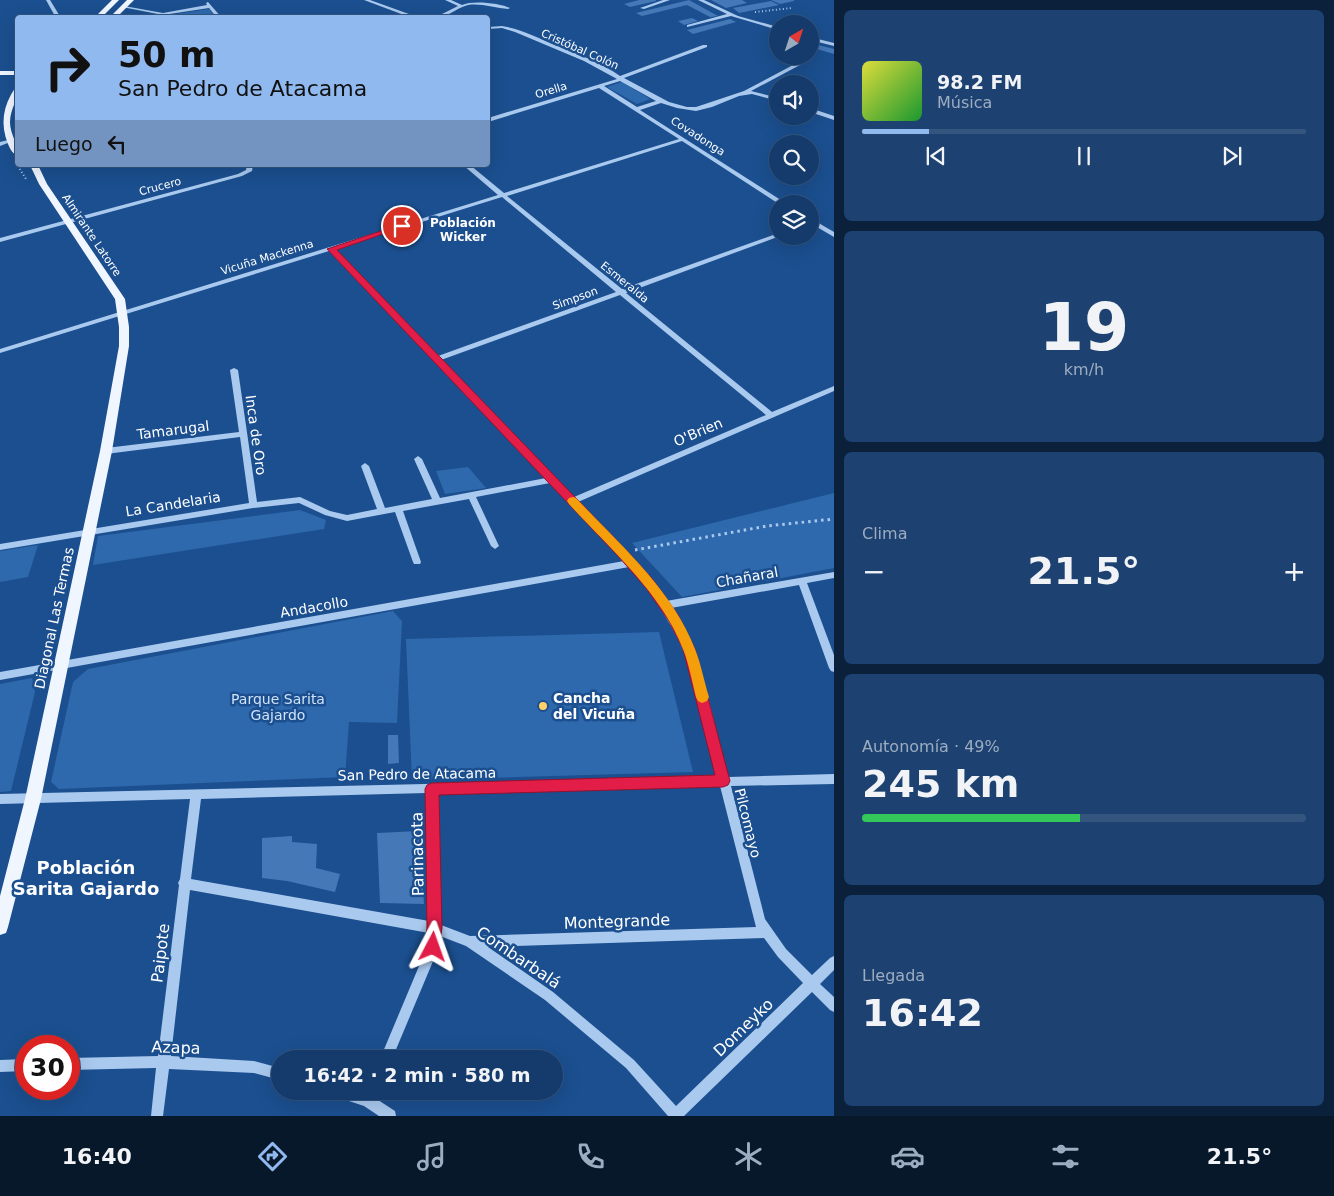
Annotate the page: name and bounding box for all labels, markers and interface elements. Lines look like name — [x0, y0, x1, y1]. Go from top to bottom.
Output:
north arrow — [769, 15, 819, 65]
map controls — [769, 15, 819, 245]
street label: Cristóbal Colón — [539, 27, 621, 72]
icon: right — [35, 35, 100, 100]
text: 50 m — [118, 35, 215, 75]
text: 98.2 FM — [937, 71, 1022, 93]
button: sound — [769, 75, 819, 125]
text: San Pedro de Atacama — [118, 76, 367, 101]
street label: Orella — [534, 80, 569, 101]
text: Música — [937, 93, 992, 112]
street label: Covadonga — [668, 114, 727, 159]
icon: left — [103, 130, 131, 158]
text: Luego — [35, 133, 93, 155]
button: search — [769, 135, 819, 185]
icon: previous — [922, 142, 950, 170]
icon: pause — [1070, 142, 1098, 170]
icon: next — [1218, 142, 1246, 170]
street label: Crucero — [138, 175, 183, 198]
street label: Almirante Latorre — [59, 192, 124, 279]
button: layers — [769, 195, 819, 245]
pin — [381, 205, 423, 247]
icon: arrive — [388, 212, 416, 240]
district label: Población Wicker — [430, 216, 496, 244]
street label: Vicuña Mackenna — [219, 237, 315, 278]
street label: Esmeralda — [598, 259, 651, 306]
street label: Simpson — [551, 284, 600, 313]
text: 19 — [1039, 290, 1129, 365]
text: km/h — [1064, 360, 1104, 379]
street label: Inca de Oro — [242, 394, 270, 476]
street label: O'Brien — [671, 415, 725, 449]
street label: Tamarugal — [135, 418, 210, 443]
street label: La Candelaria — [124, 489, 222, 519]
text: Clima — [862, 524, 907, 543]
street label: Diagonal Las Termas — [31, 546, 77, 690]
text: 21.5° — [1028, 549, 1140, 593]
text: − — [862, 555, 885, 588]
text: + — [1283, 555, 1306, 588]
street label: Chañaral — [715, 564, 779, 590]
street label: Andacollo — [279, 593, 349, 621]
place label: Cancha del Vicuña — [553, 690, 635, 722]
park label: Parque Sarita Gajardo — [231, 691, 325, 723]
marker: Cancha del Vicuña — [537, 700, 549, 712]
text: Autonomía · 49% — [862, 737, 1000, 756]
text: 245 km — [862, 762, 1019, 806]
street label: San Pedro de Atacama — [338, 765, 496, 783]
street label: Pilcomayo — [732, 786, 764, 860]
street label: Parinacota — [407, 812, 428, 896]
district label: Población Sarita Gajardo — [13, 857, 159, 899]
street label: Montegrande — [563, 910, 671, 933]
position arrow — [406, 920, 458, 972]
street label: Paipote — [147, 922, 174, 984]
street label: Combarbalá — [473, 922, 564, 992]
text: Llegada — [862, 966, 925, 985]
text: 16:42 — [862, 991, 983, 1035]
street label: Domeyko — [710, 994, 777, 1060]
speed limit sign: 30 — [15, 1035, 80, 1100]
street label: Azapa — [151, 1037, 201, 1058]
text: 16:42 · 2 min · 580 m — [303, 1064, 531, 1086]
icon: directions — [255, 1139, 290, 1174]
icon: music — [414, 1139, 449, 1174]
icon: phone — [573, 1139, 608, 1174]
icon: climate — [731, 1139, 766, 1174]
icon: car — [890, 1139, 925, 1174]
icon: filters — [1048, 1139, 1083, 1174]
text: 16:40 — [62, 1144, 132, 1169]
text: 21.5° — [1207, 1144, 1272, 1169]

